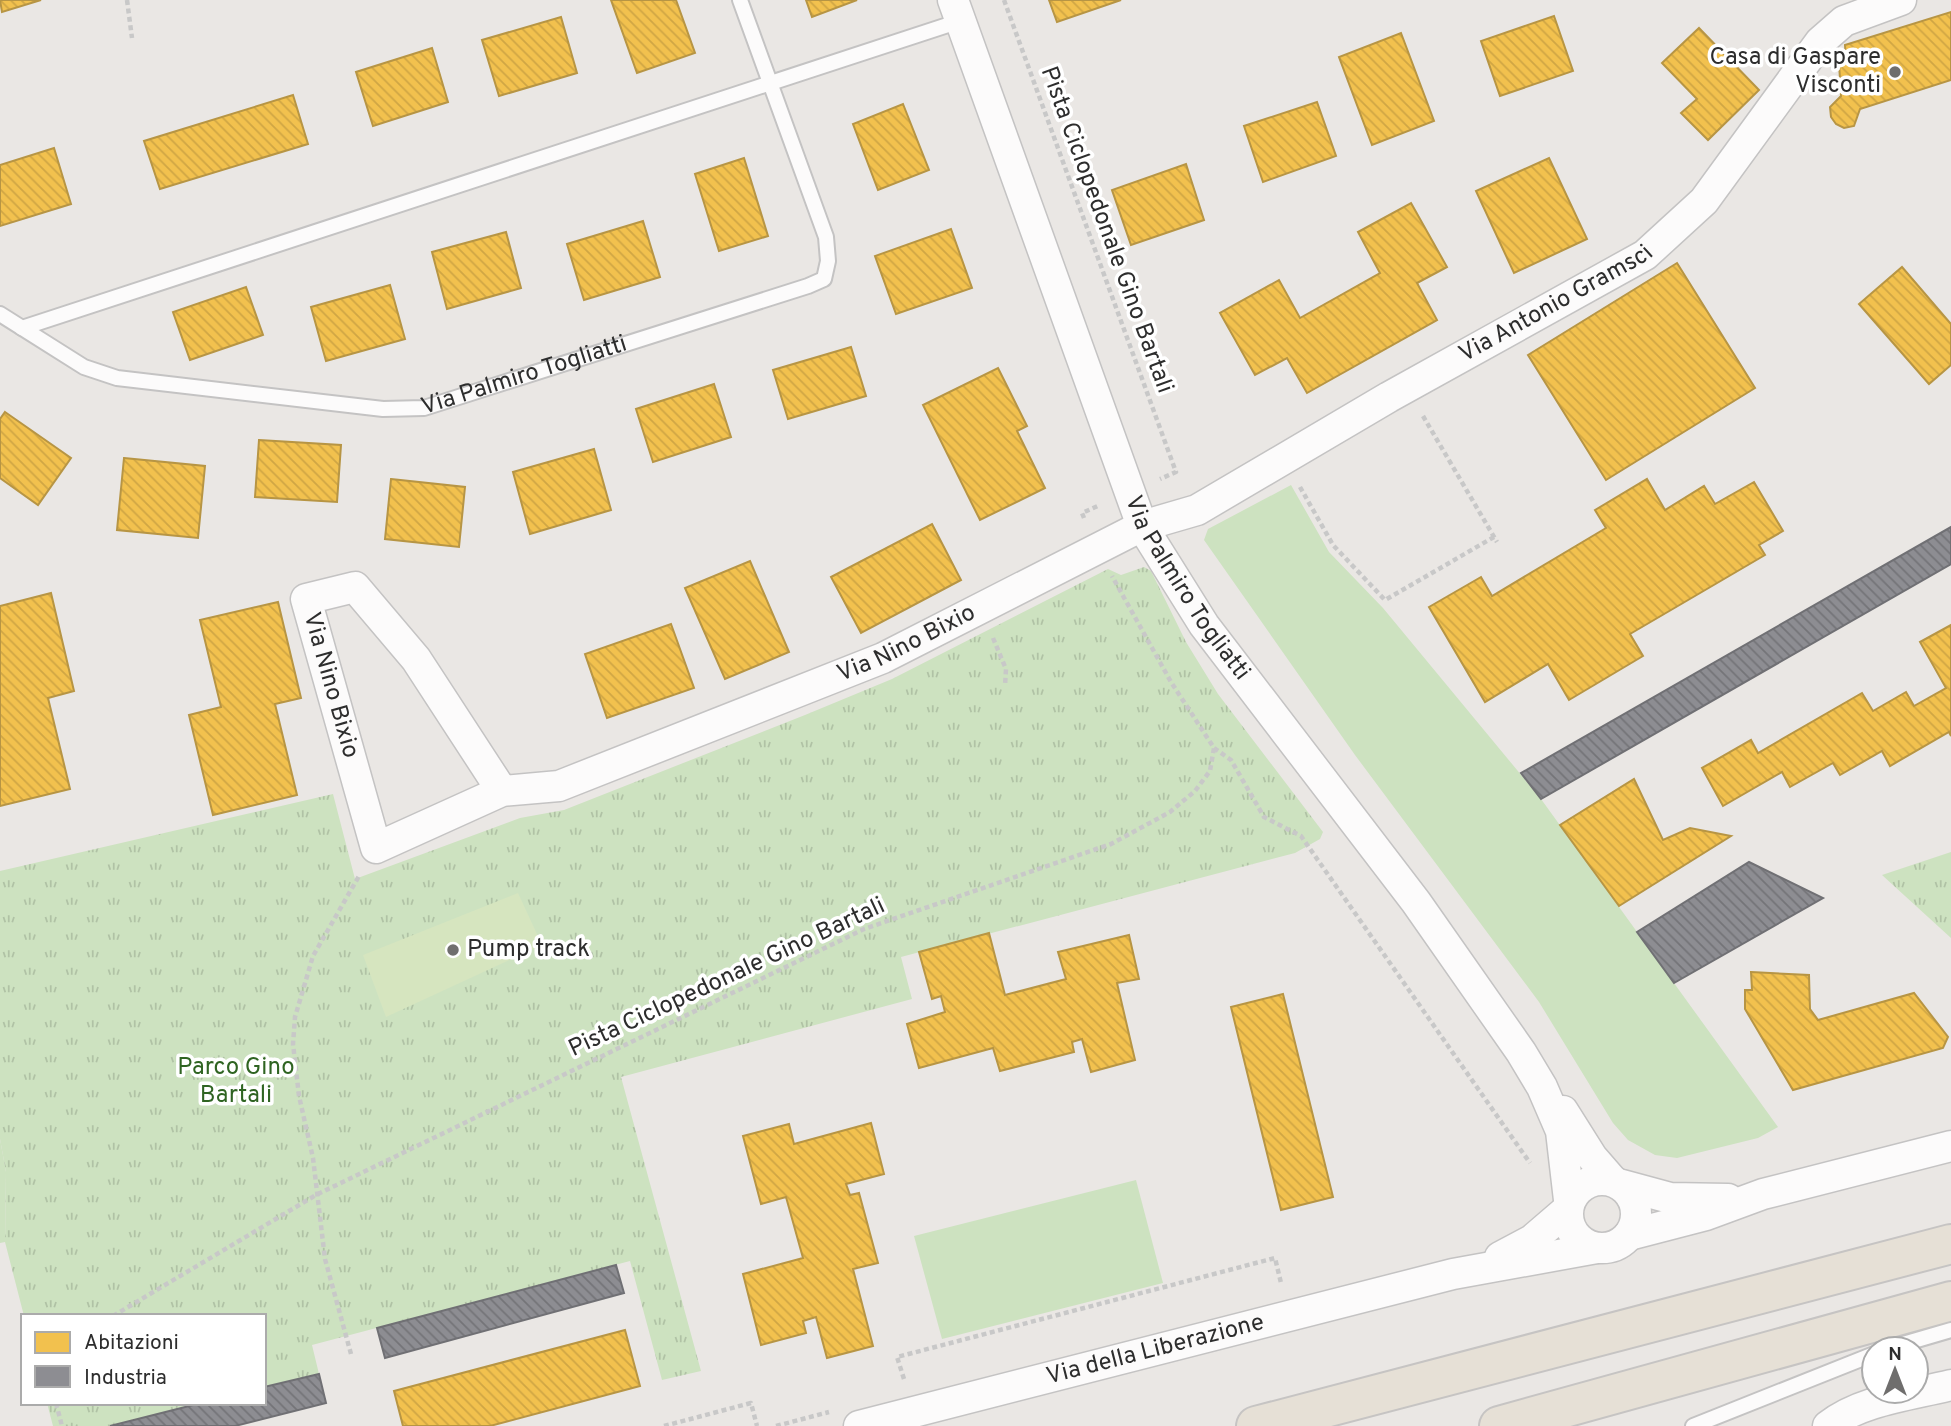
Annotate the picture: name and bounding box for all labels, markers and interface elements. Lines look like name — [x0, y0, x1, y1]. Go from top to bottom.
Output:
place label: Casa di Gaspare Visconti — [1709, 43, 1881, 101]
street label: Pista Ciclopedonale Gino Bartali — [1033, 62, 1179, 398]
marker: Casa di Gaspare Visconti — [1887, 64, 1903, 80]
street label: Via Antonio Gramsci — [1454, 239, 1660, 370]
street label: Via Palmiro Togliatti — [418, 329, 631, 423]
street label: Via Palmiro Togliatti — [1117, 492, 1256, 687]
street label: Via Nino Bixio — [833, 598, 981, 690]
street label: Via Nino Bixio — [296, 609, 365, 761]
street label: Pista Ciclopedonale Gino Bartali — [564, 891, 890, 1065]
place label: Pump track — [467, 935, 590, 965]
marker: Pump track — [445, 942, 461, 958]
park label: Parco Gino Bartali — [177, 1053, 295, 1111]
street label: Via della Liberazione — [1043, 1308, 1268, 1392]
legend — [21, 1314, 266, 1405]
text: Abitazioni — [84, 1330, 179, 1357]
north arrow — [1860, 1335, 1930, 1405]
text: N — [1888, 1343, 1902, 1367]
text: Industria — [84, 1365, 167, 1392]

